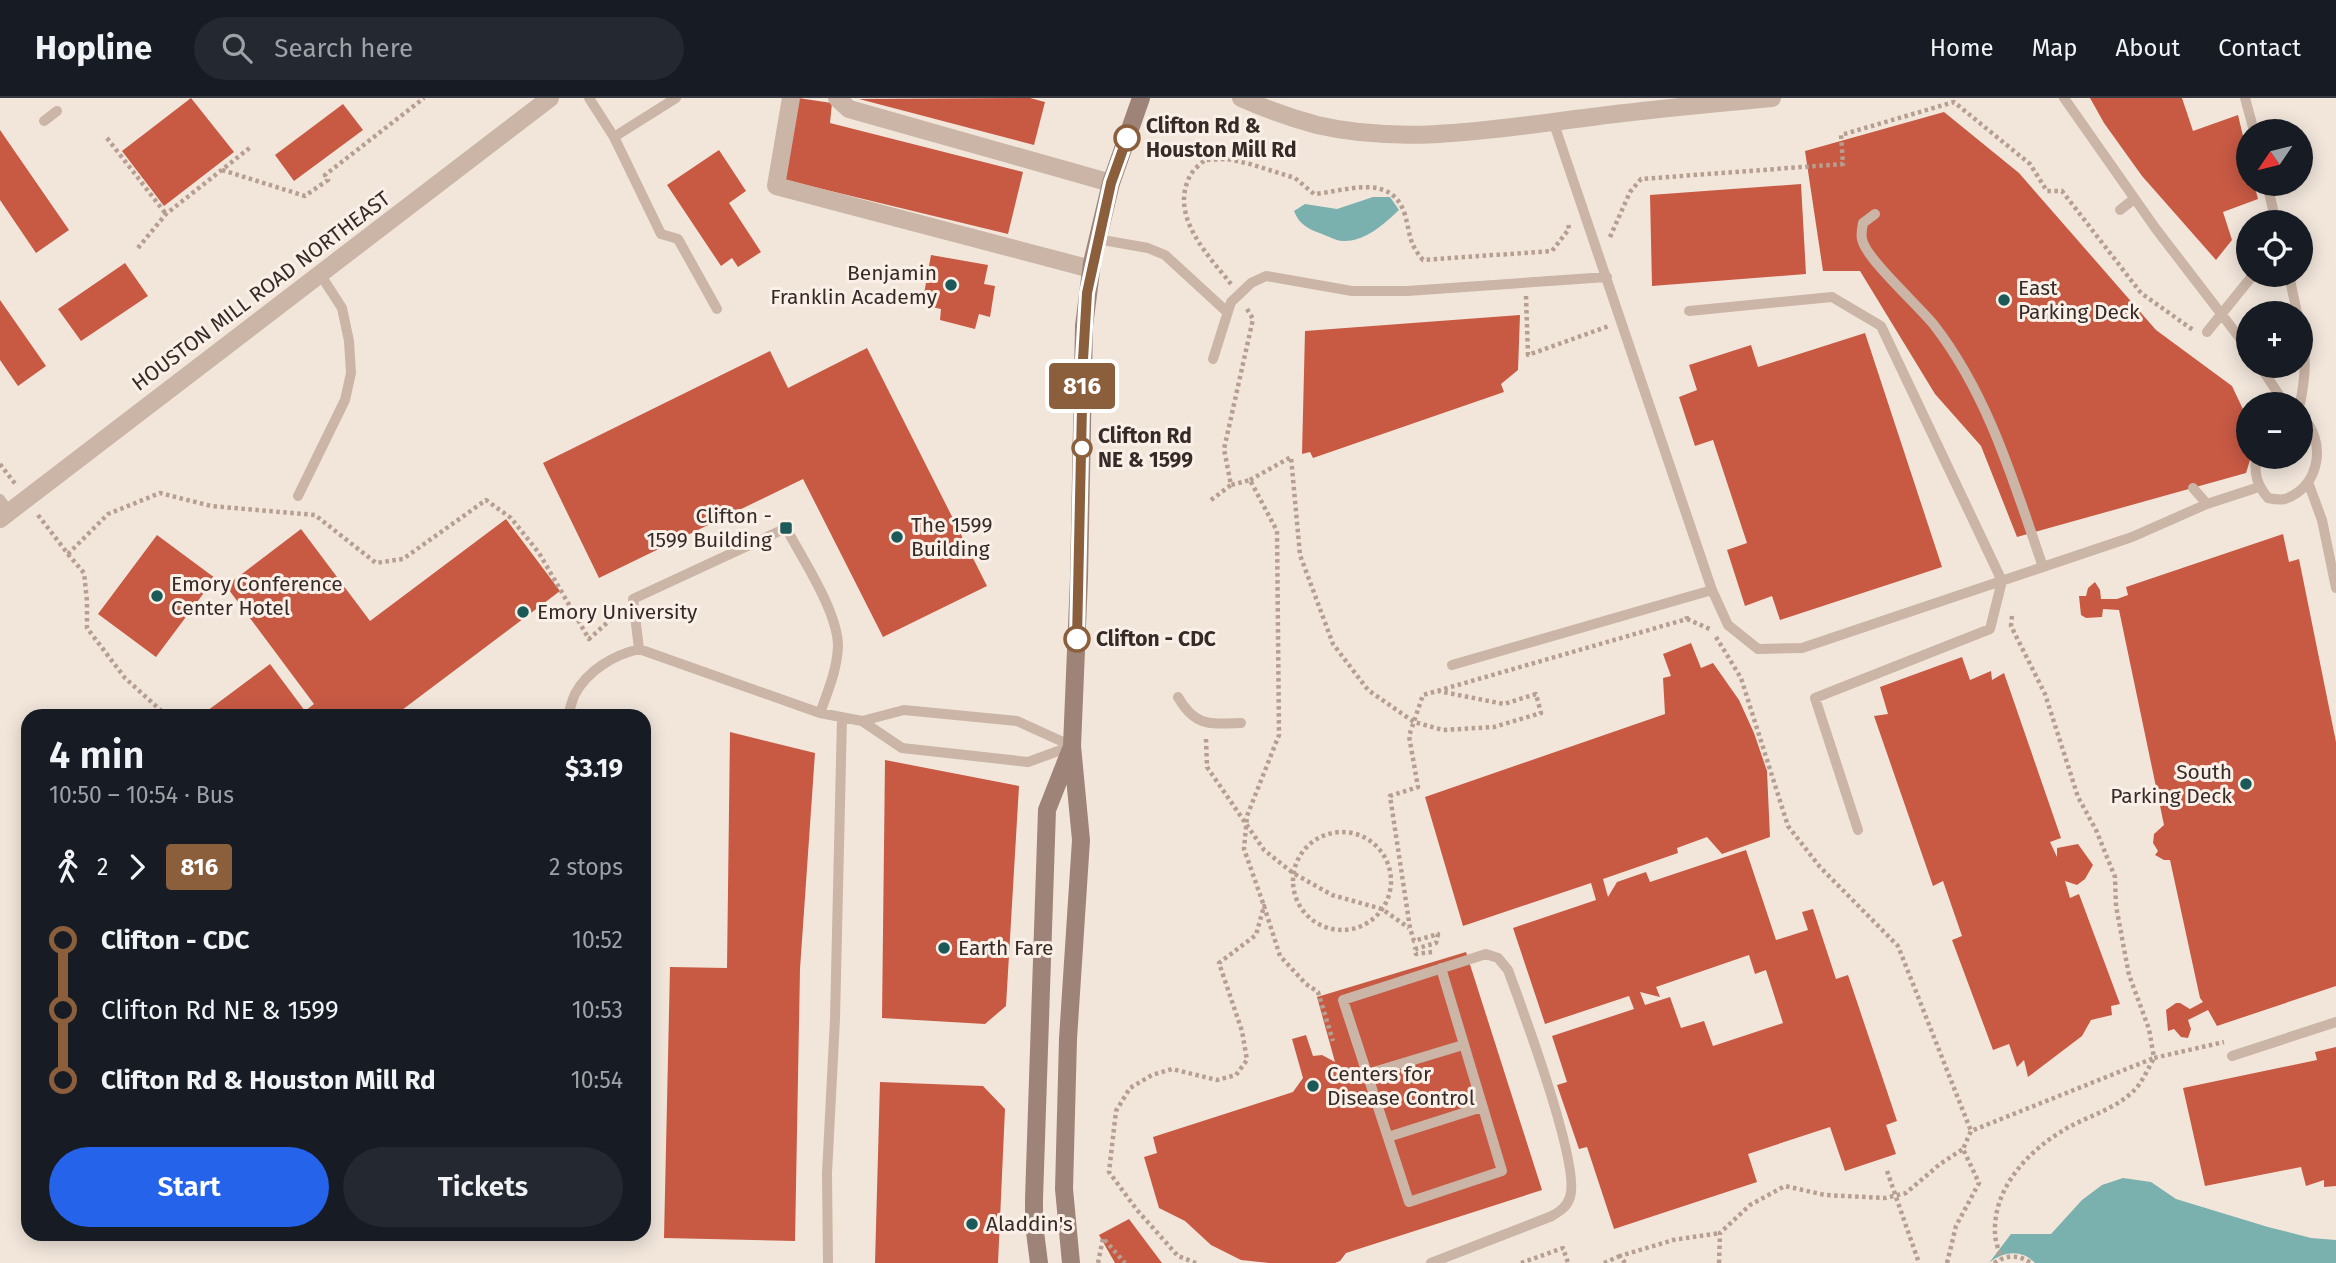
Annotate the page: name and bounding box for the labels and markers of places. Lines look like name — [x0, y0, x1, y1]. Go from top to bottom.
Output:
place label: Clifton Rd & Houston Mill Rd — [1146, 113, 1297, 163]
marker: Clifton Rd & Houston Mill Rd — [1114, 125, 1140, 151]
place label: Benjamin Franklin Academy — [770, 260, 938, 310]
place label: East Parking Deck — [2018, 275, 2140, 325]
marker: Benjamin Franklin Academy — [943, 277, 959, 293]
marker: East Parking Deck — [1996, 292, 2012, 308]
place label: Clifton Rd NE & 1599 — [1098, 423, 1193, 473]
marker: Clifton Rd NE & 1599 — [1072, 438, 1092, 458]
place label: Clifton - 1599 Building — [646, 503, 772, 553]
place label: The 1599 Building — [911, 512, 993, 562]
marker: Clifton - 1599 Building — [778, 520, 794, 536]
marker: The 1599 Building — [889, 529, 905, 545]
place label: Emory Conference Center Hotel — [171, 571, 343, 621]
marker: Emory Conference Center Hotel — [149, 588, 165, 604]
place label: Emory University — [537, 599, 698, 625]
marker: Emory University — [515, 604, 531, 620]
marker: Clifton - CDC — [1064, 626, 1090, 652]
place label: Clifton - CDC — [1096, 626, 1216, 652]
place label: South Parking Deck — [2110, 759, 2232, 809]
marker: South Parking Deck — [2238, 776, 2254, 792]
place label: Earth Fare — [958, 935, 1053, 961]
marker: Earth Fare — [936, 940, 952, 956]
place label: Centers for Disease Control — [1327, 1061, 1475, 1111]
marker: Centers for Disease Control — [1305, 1078, 1321, 1094]
place label: Aladdin's — [986, 1211, 1073, 1237]
marker: Aladdin's — [964, 1216, 980, 1232]

